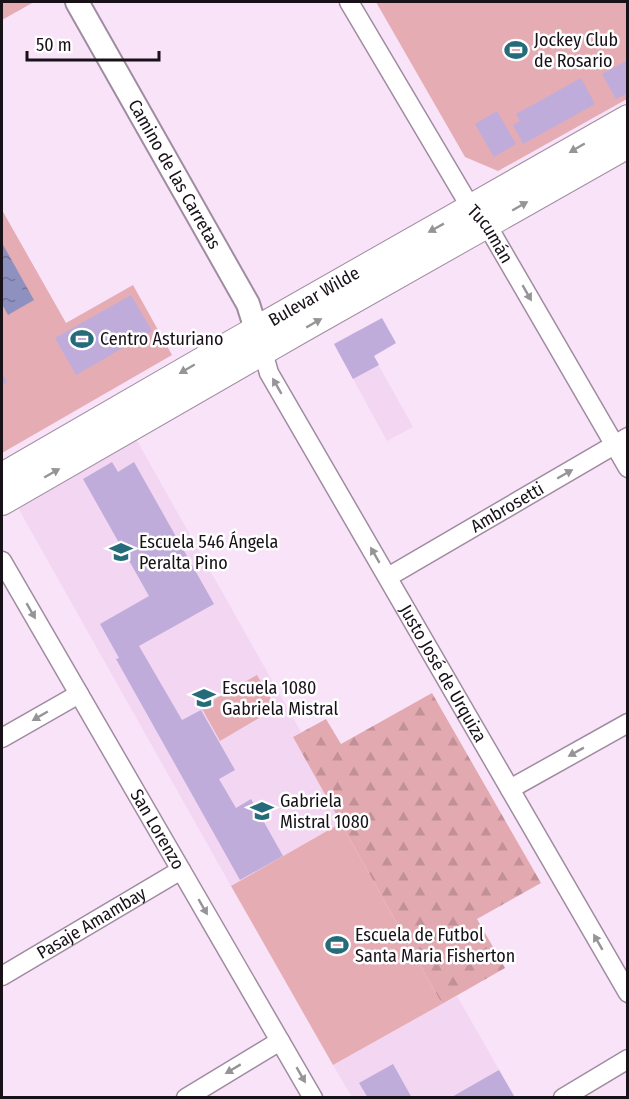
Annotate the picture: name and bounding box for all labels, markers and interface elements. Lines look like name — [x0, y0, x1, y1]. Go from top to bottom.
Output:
scale bar — [27, 24, 159, 62]
place label: Jockey Club de Rosario — [534, 29, 618, 72]
text: 50 m — [36, 34, 72, 56]
sports icon: Jockey Club de Rosario — [503, 37, 529, 63]
street label: Camino de las Carretas — [123, 96, 226, 253]
one-way arrow — [569, 142, 585, 153]
street label: Tucumán — [463, 200, 518, 267]
one-way arrow — [512, 201, 529, 211]
one-way arrow — [427, 223, 444, 233]
street label: Bulevar Wilde — [265, 262, 364, 331]
one-way arrow — [522, 285, 532, 302]
one-way arrow — [305, 318, 322, 328]
sports icon: Centro Asturiano — [69, 326, 95, 352]
place label: Centro Asturiano — [100, 328, 224, 350]
one-way arrow — [179, 363, 195, 374]
one-way arrow — [272, 377, 282, 394]
one-way arrow — [44, 468, 61, 478]
one-way arrow — [557, 468, 573, 479]
street label: Ambrosetti — [467, 478, 548, 537]
place label: Escuela 546 Ángela Peralta Pino — [139, 530, 278, 574]
school or university icon: Escuela 546 Ángela Peralta Pino — [108, 539, 134, 565]
one-way arrow — [369, 547, 380, 563]
street label: Justo José de Urquiza — [395, 601, 491, 746]
one-way arrow — [26, 603, 36, 620]
place label: Escuela 1080 Gabriela Mistral — [222, 677, 338, 720]
school or university icon: Escuela 1080 Gabriela Mistral — [191, 685, 217, 711]
one-way arrow — [31, 711, 48, 721]
one-way arrow — [568, 747, 585, 757]
street label: San Lorenzo — [125, 785, 189, 873]
place label: Gabriela Mistral 1080 — [280, 790, 369, 833]
school or university icon: Gabriela Mistral 1080 — [249, 798, 275, 824]
street label: Pasaje Amambay — [33, 882, 150, 964]
one-way arrow — [197, 899, 208, 915]
place label: Escuela de Futbol Santa Maria Fisherton — [355, 924, 515, 967]
sports icon: Escuela de Futbol Santa Maria Fisherton — [324, 932, 350, 958]
one-way arrow — [593, 933, 603, 950]
one-way arrow — [225, 1064, 241, 1075]
one-way arrow — [295, 1067, 305, 1084]

